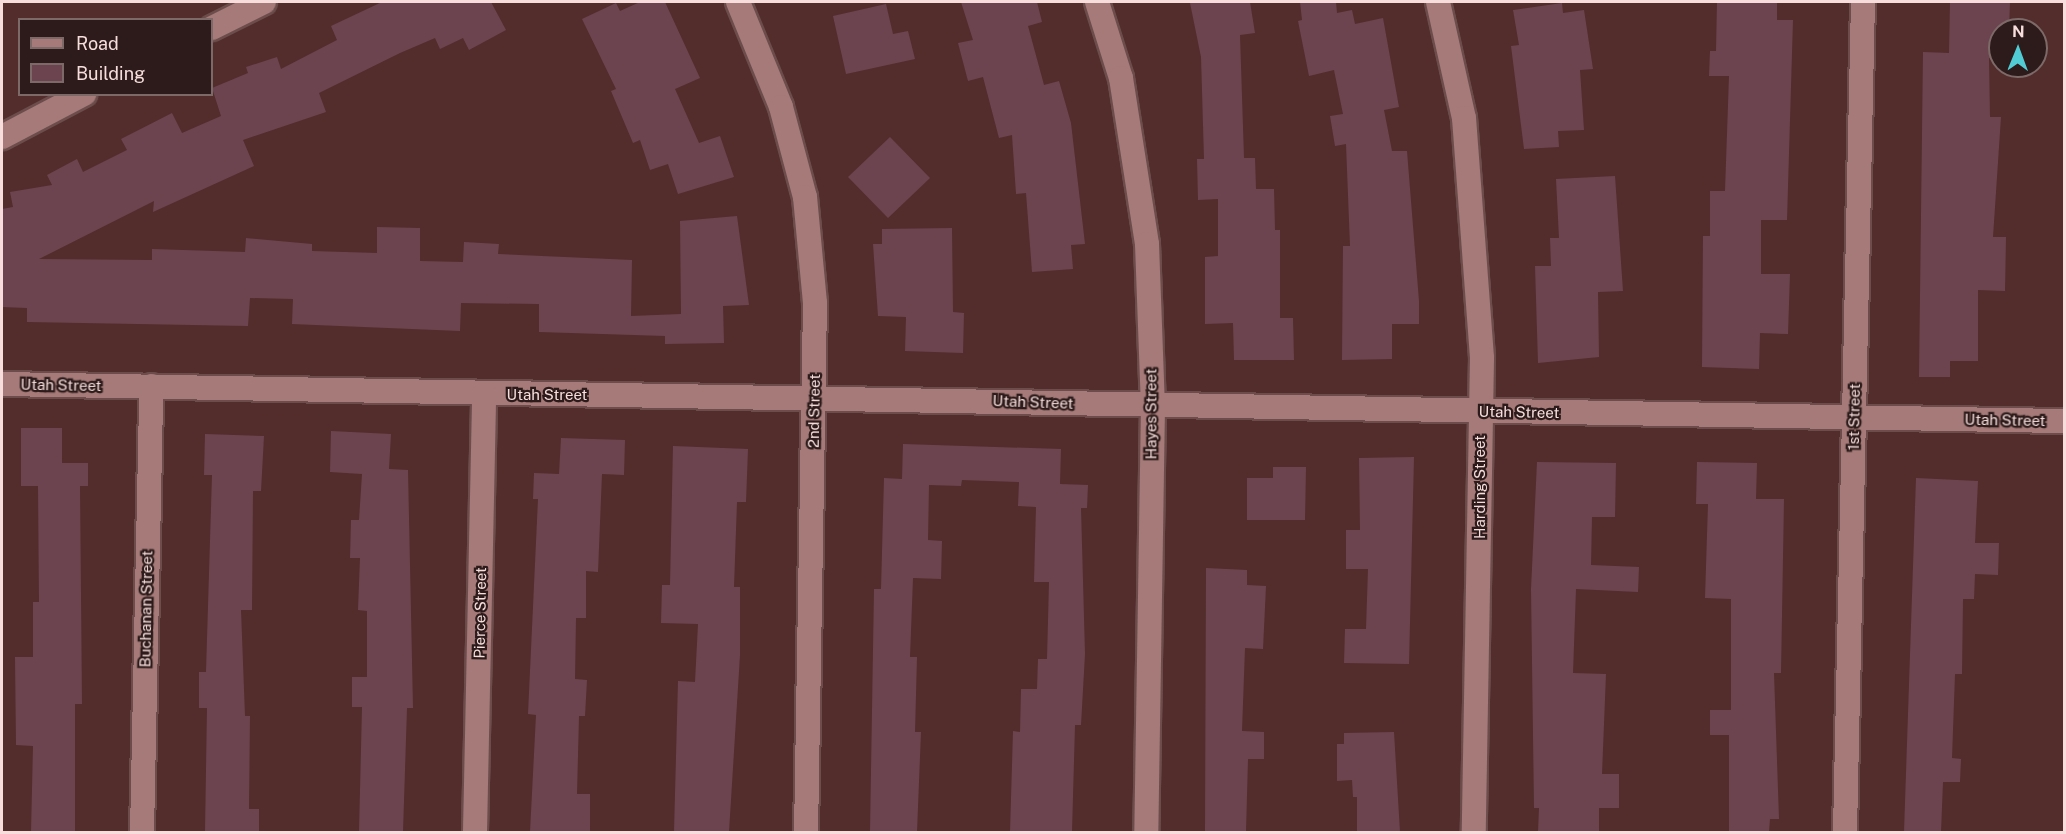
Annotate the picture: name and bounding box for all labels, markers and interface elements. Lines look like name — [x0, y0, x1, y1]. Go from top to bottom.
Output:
legend — [18, 18, 213, 96]
north arrow — [1988, 18, 2048, 78]
text: N — [2012, 22, 2025, 41]
text: Road — [76, 33, 119, 54]
text: Building — [76, 63, 145, 84]
street label: Hayes Street — [1142, 369, 1160, 459]
street label: 2nd Street — [804, 374, 824, 448]
street label: Utah Street — [20, 375, 102, 395]
street label: 1st Street — [1844, 383, 1864, 451]
street label: Utah Street — [507, 386, 587, 404]
street label: Utah Street — [992, 392, 1074, 412]
street label: Utah Street — [1478, 402, 1560, 422]
street label: Utah Street — [1964, 410, 2046, 430]
street label: Harding Street — [1471, 435, 1489, 539]
street label: Buchanan Street — [136, 550, 156, 668]
street label: Pierce Street — [470, 567, 490, 659]

